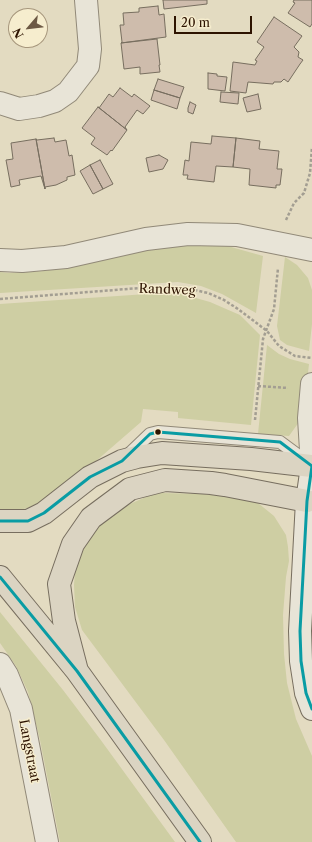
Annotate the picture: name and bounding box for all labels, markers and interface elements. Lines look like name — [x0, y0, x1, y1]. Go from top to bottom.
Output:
north arrow — [8, 8, 48, 48]
scale bar — [176, 8, 254, 34]
text: 20 m — [181, 15, 210, 30]
text: N — [10, 26, 27, 41]
street label: Randweg — [138, 281, 196, 299]
unlabelled marker — [153, 427, 163, 437]
street label: Langstraat — [15, 718, 43, 784]

